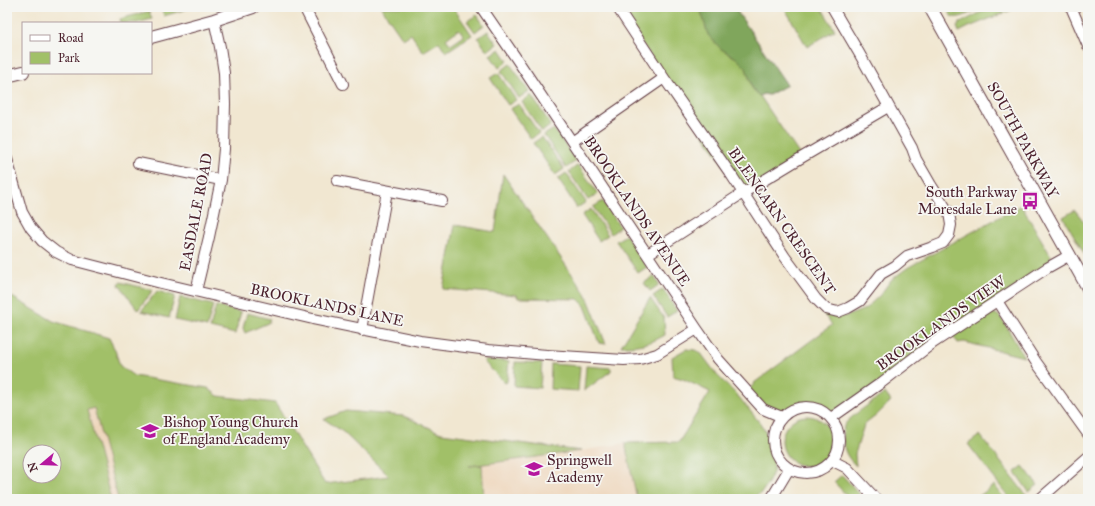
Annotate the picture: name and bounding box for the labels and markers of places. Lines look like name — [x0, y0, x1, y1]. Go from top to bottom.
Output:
place label: South Parkway Moresdale Lane — [918, 183, 1018, 218]
bus stop icon: South Parkway Moresdale Lane — [1020, 191, 1040, 211]
place label: Bishop Young Church of England Academy — [163, 413, 299, 448]
school or university icon: Bishop Young Church of England Academy — [140, 421, 160, 441]
place label: Springwell Academy — [546, 451, 613, 486]
school or university icon: Springwell Academy — [524, 459, 544, 479]

